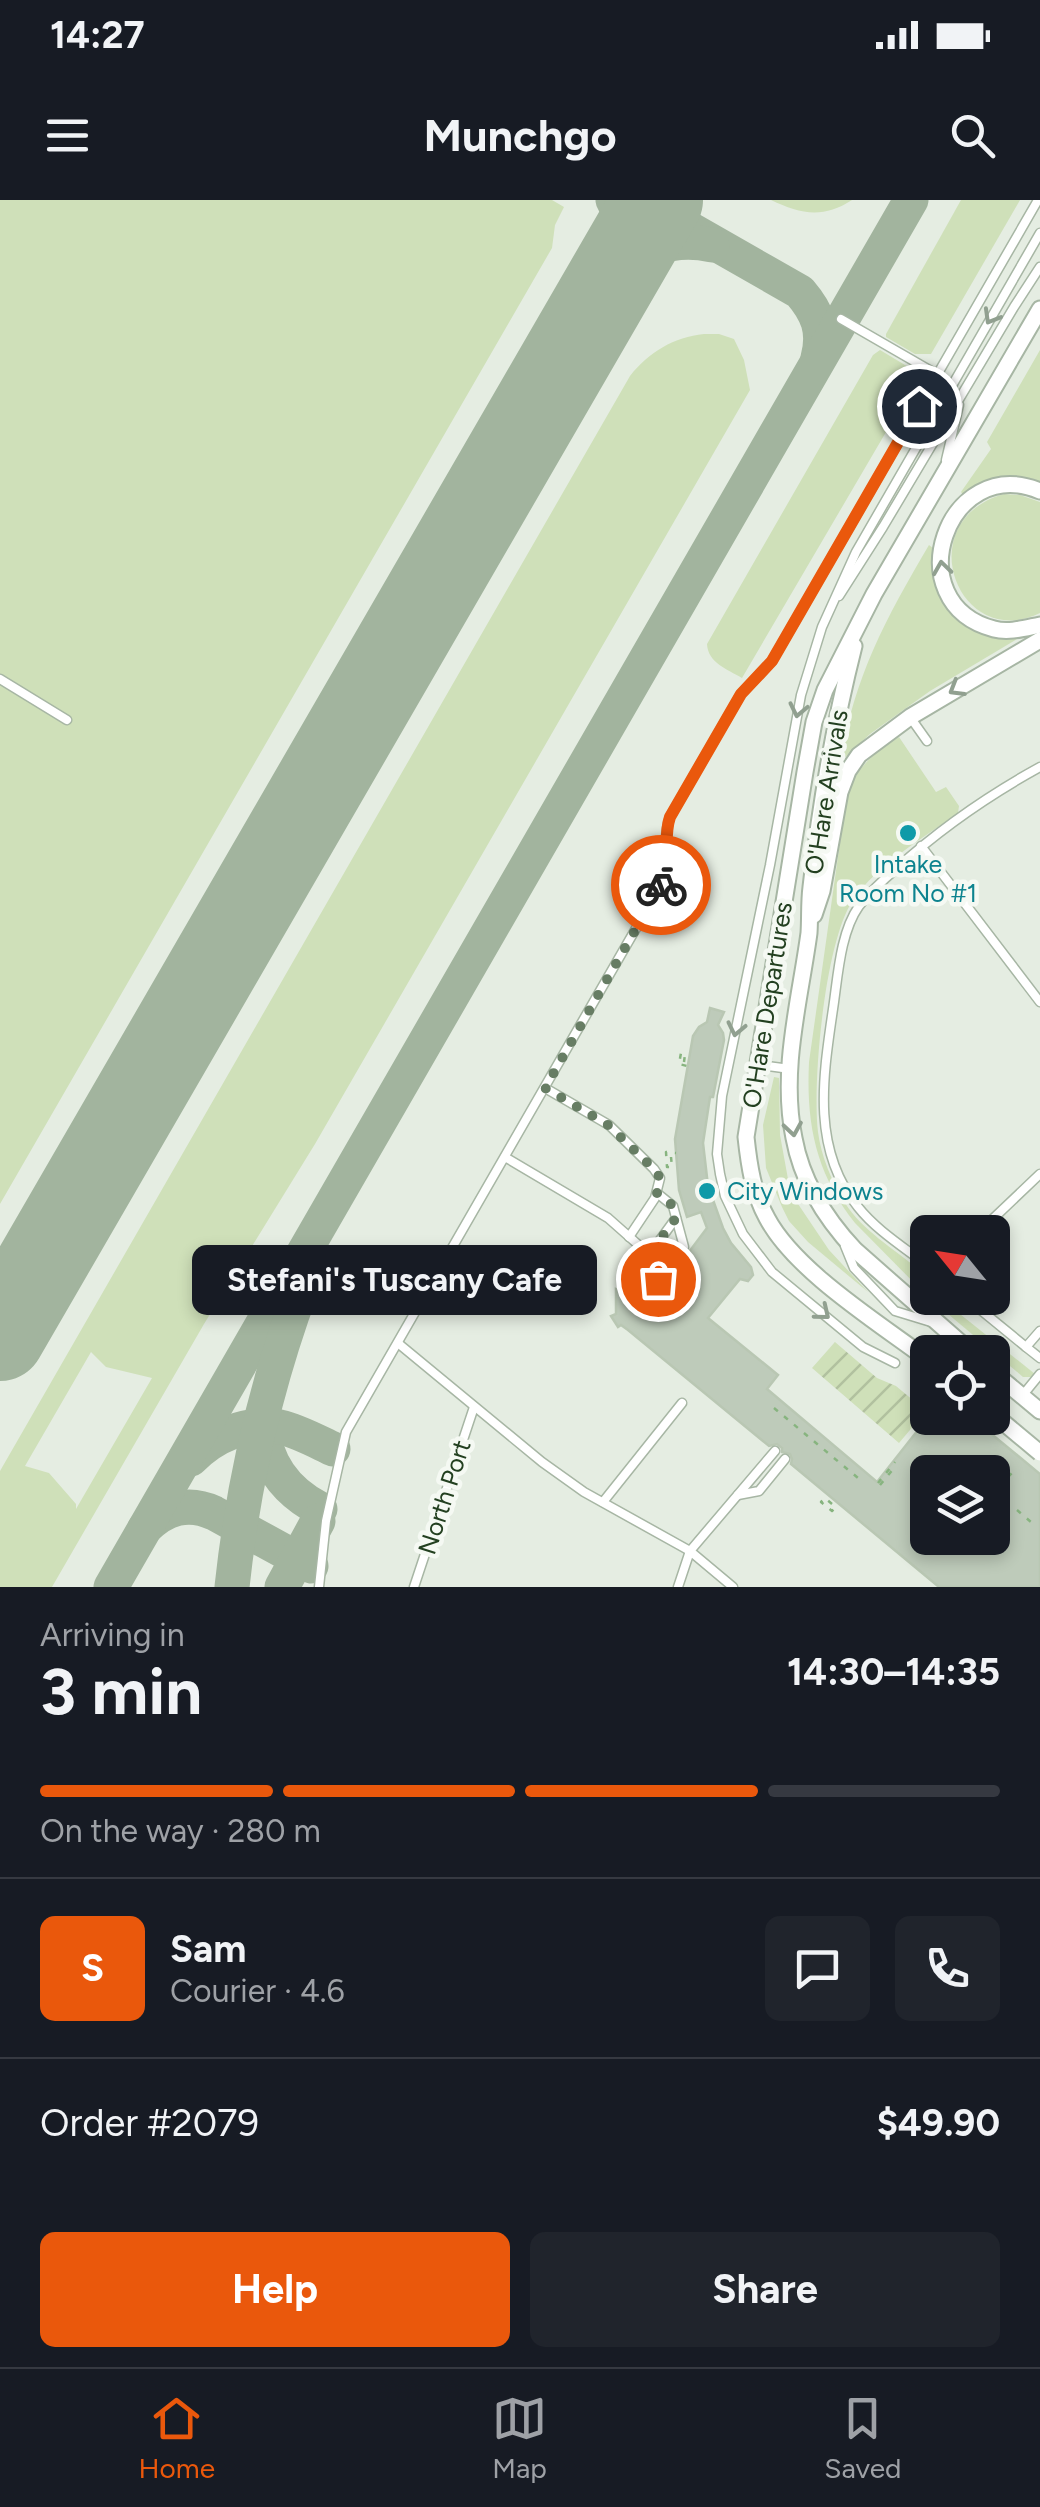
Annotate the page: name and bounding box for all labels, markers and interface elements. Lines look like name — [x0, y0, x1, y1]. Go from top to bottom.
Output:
text: 14:27 — [50, 12, 145, 58]
icon: menu — [40, 108, 95, 163]
text: Munchgo — [423, 108, 617, 162]
icon: search — [945, 108, 1000, 163]
one-way arrow — [984, 306, 1003, 324]
pin — [877, 364, 962, 449]
icon: home — [892, 379, 947, 434]
one-way arrow — [933, 560, 954, 576]
one-way arrow — [949, 677, 967, 696]
one-way arrow — [789, 701, 810, 718]
street label: O'Hare Arrivals — [798, 707, 854, 877]
marker: Intake Room No #1 — [897, 822, 919, 844]
courier — [611, 835, 711, 935]
place label: Intake Room No #1 — [839, 849, 977, 908]
icon: bike — [634, 858, 689, 913]
street label: O'Hare Departures — [736, 900, 798, 1110]
one-way arrow — [727, 1020, 748, 1037]
one-way arrow — [782, 1120, 803, 1137]
place label: City Windows — [727, 1176, 883, 1206]
marker: City Windows — [696, 1180, 718, 1202]
north arrow — [910, 1215, 1010, 1315]
map controls — [910, 1215, 1010, 1555]
pin — [616, 1237, 701, 1322]
callout: Stefani's Tuscany Cafe — [193, 1244, 598, 1314]
icon: bag — [631, 1252, 686, 1307]
text: Stefani's Tuscany Cafe — [227, 1261, 562, 1299]
one-way arrow — [812, 1301, 830, 1319]
button: locate — [910, 1335, 1010, 1435]
street label: North Port — [411, 1436, 477, 1558]
button: layers — [910, 1455, 1010, 1555]
text: Arriving in — [40, 1616, 185, 1654]
text: 14:30–14:35 — [787, 1649, 1000, 1695]
text: 3 min — [40, 1652, 202, 1730]
text: On the way · 280 m — [40, 1812, 321, 1850]
button: chat — [765, 1916, 870, 2021]
button: phone — [895, 1916, 1000, 2021]
text: Sam — [170, 1926, 246, 1972]
text: S — [81, 1945, 104, 1991]
text: Courier · 4.6 — [170, 1972, 345, 2010]
text: Order #2079 — [40, 2100, 259, 2146]
text: $49.90 — [877, 2100, 1000, 2146]
button: Help — [40, 2232, 510, 2347]
button: Share — [530, 2232, 1000, 2347]
tab: Home — [139, 2391, 215, 2485]
tab: Map — [492, 2391, 547, 2485]
tab: Saved — [824, 2391, 901, 2485]

